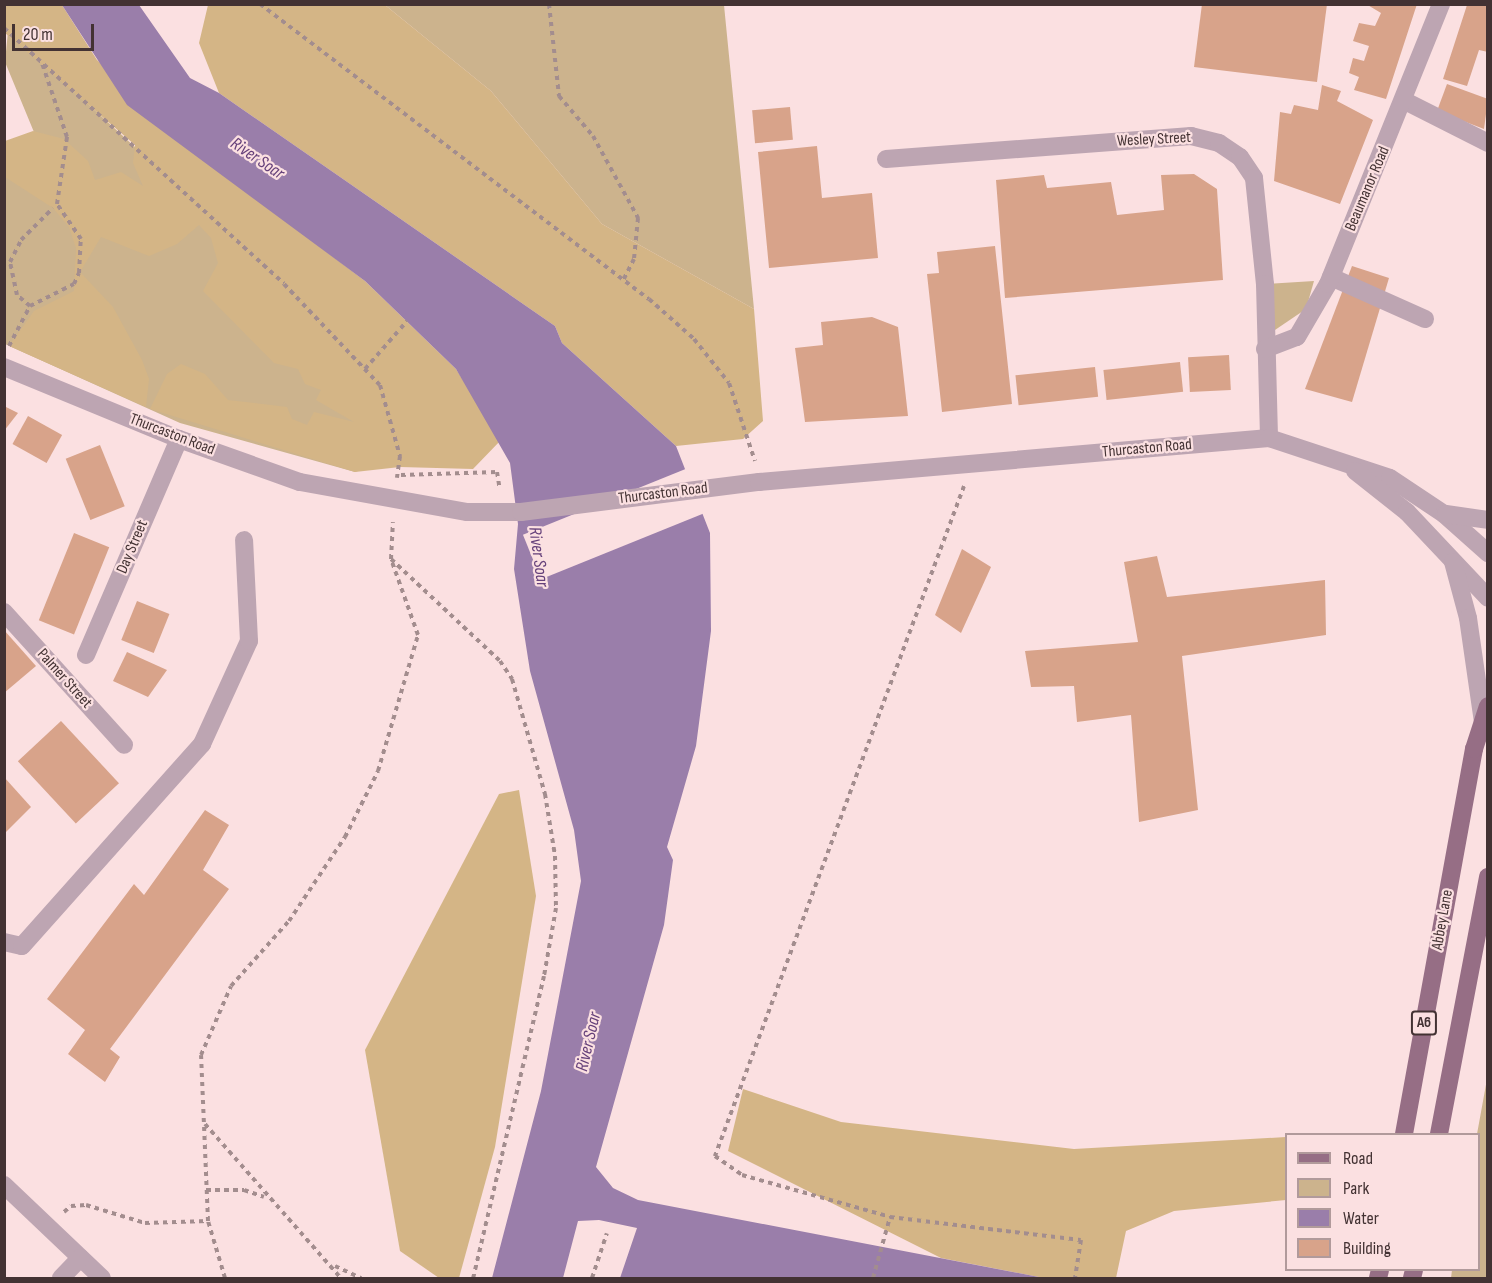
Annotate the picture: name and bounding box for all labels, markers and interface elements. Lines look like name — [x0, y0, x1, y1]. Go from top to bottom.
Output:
scale bar — [15, 12, 98, 50]
text: 20 m — [23, 24, 53, 45]
street label: Wesley Street — [1117, 128, 1191, 152]
water label: River Soar — [226, 133, 288, 185]
street label: Beaumanor Road — [1342, 144, 1394, 234]
street label: Thurcaston Road — [127, 410, 217, 460]
street label: Thurcaston Road — [1101, 436, 1193, 462]
street label: Thurcaston Road — [617, 479, 709, 509]
street label: Day Street — [113, 517, 153, 577]
water label: River Soar — [523, 526, 553, 588]
street label: Palmer Street — [32, 645, 96, 713]
street label: Abbey Lane — [1428, 888, 1458, 952]
water label: River Soar — [572, 1010, 606, 1074]
road number: A6 — [1410, 1011, 1438, 1035]
legend — [1285, 1133, 1480, 1271]
text: Road — [1343, 1148, 1373, 1169]
text: Park — [1343, 1178, 1369, 1199]
text: Water — [1343, 1208, 1379, 1229]
text: Building — [1343, 1238, 1391, 1259]

